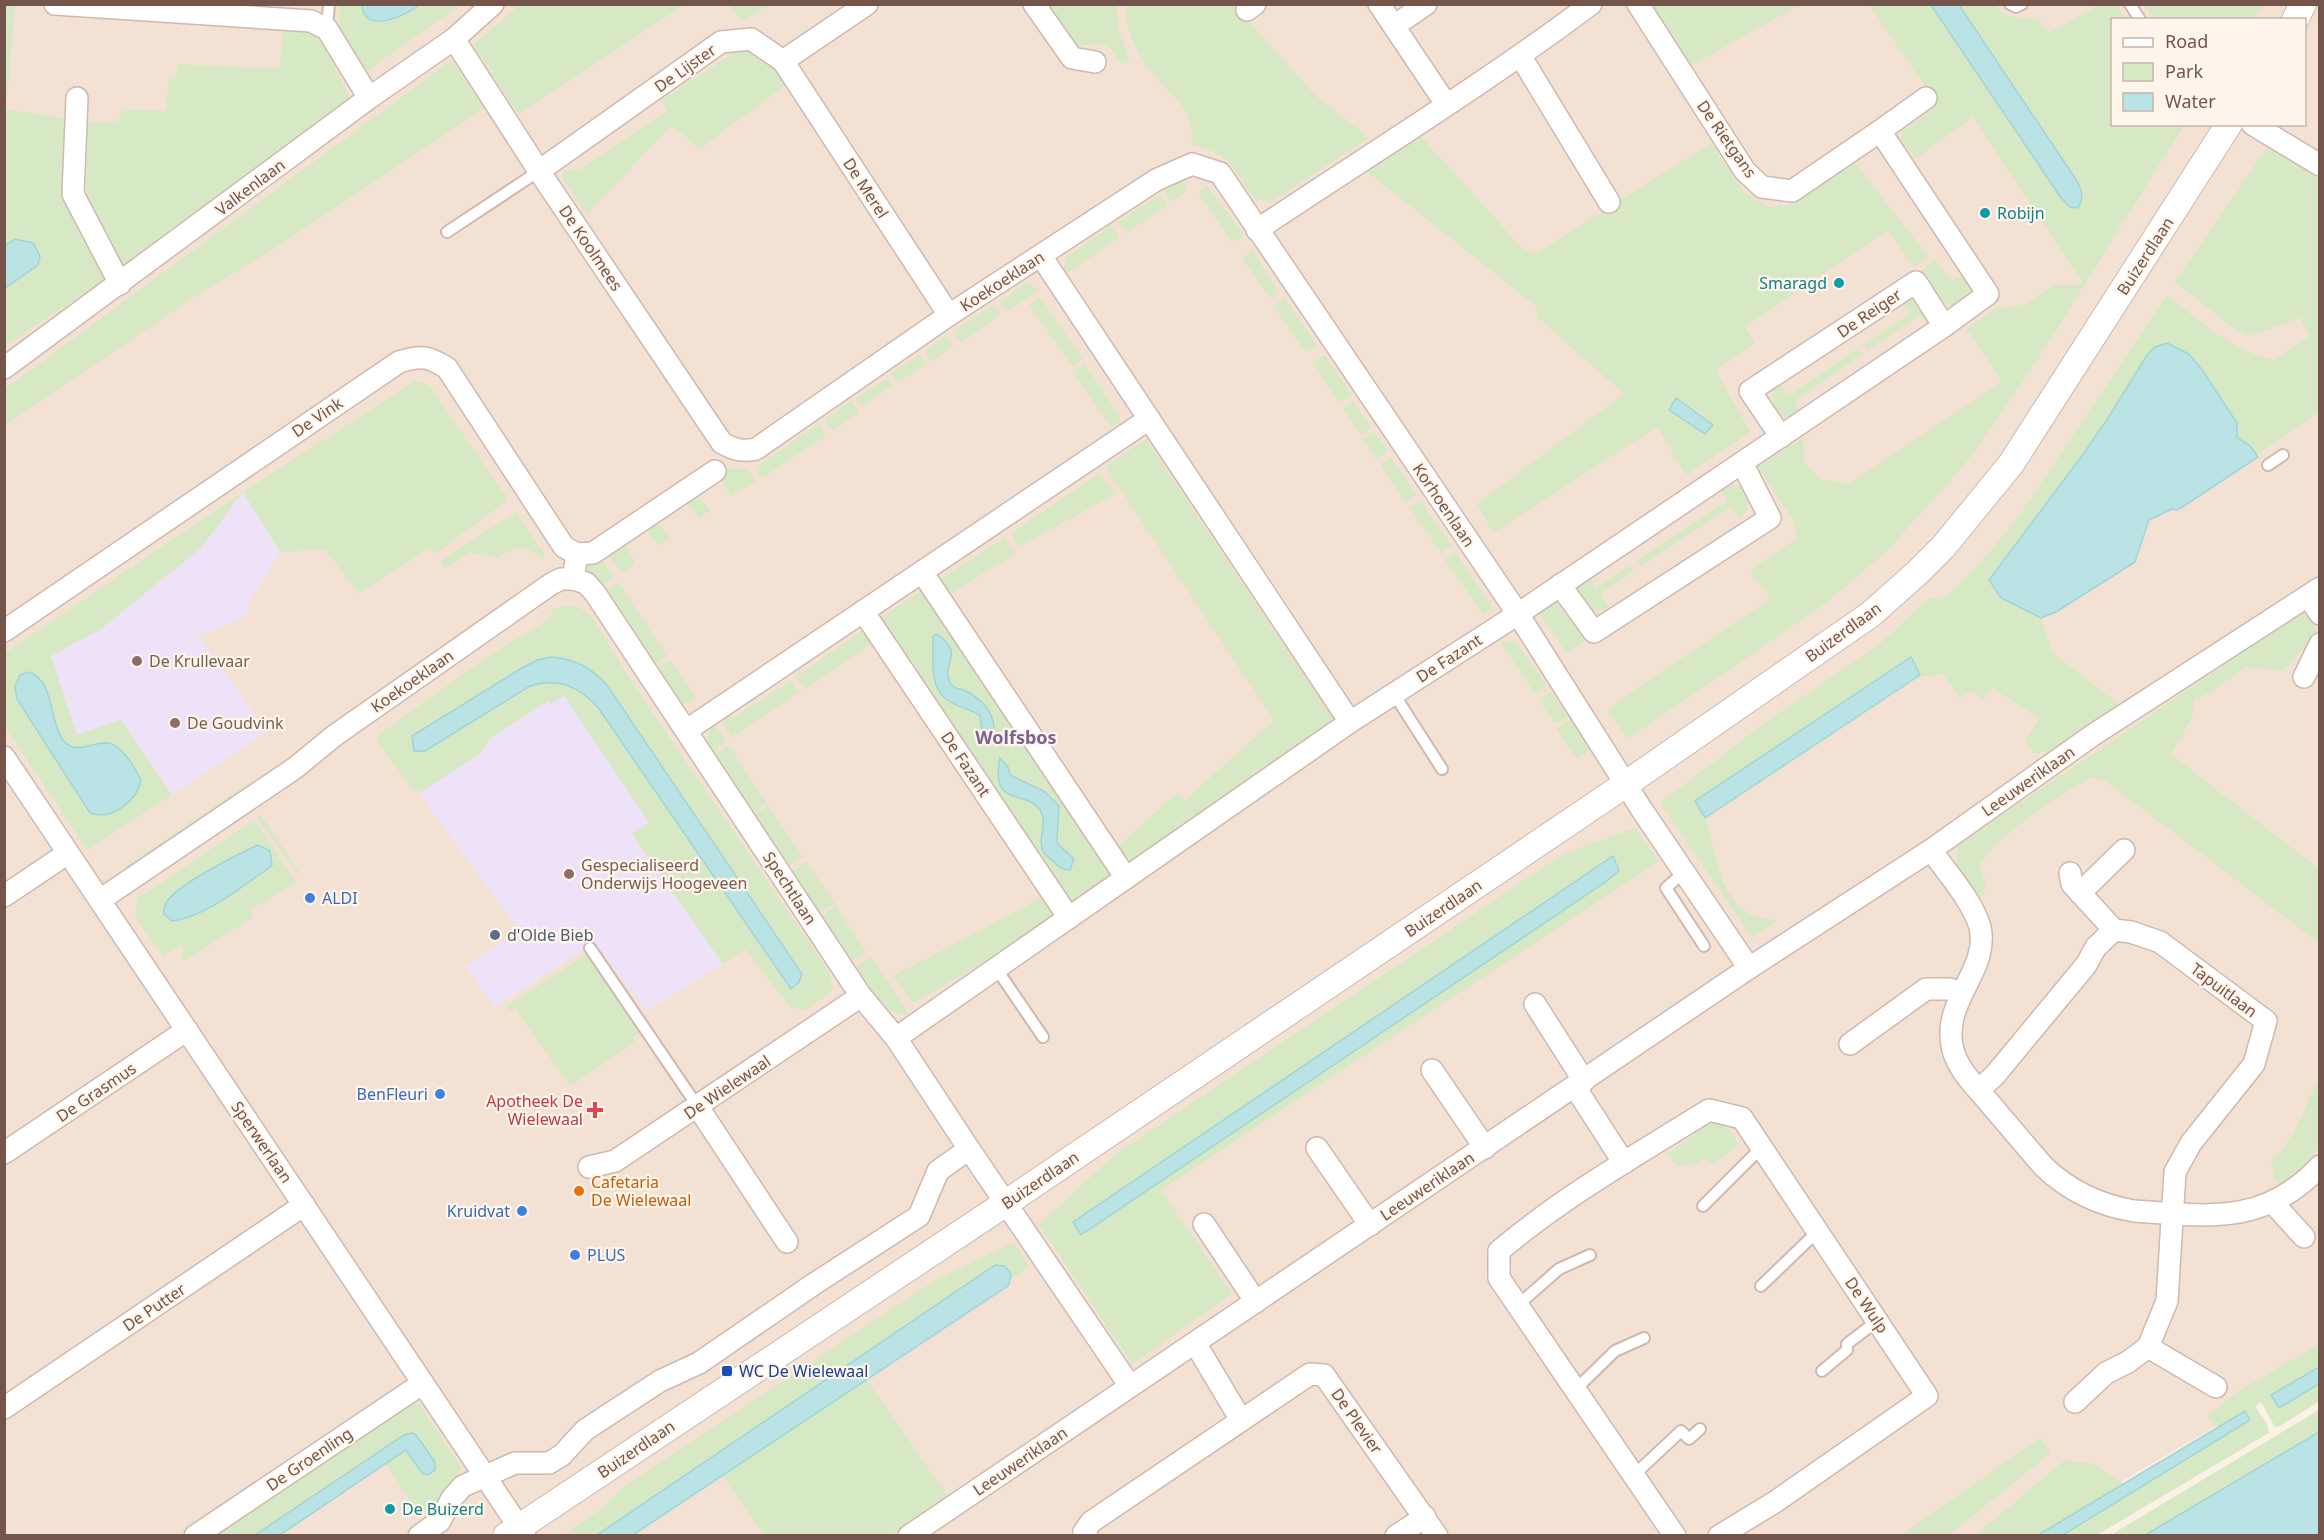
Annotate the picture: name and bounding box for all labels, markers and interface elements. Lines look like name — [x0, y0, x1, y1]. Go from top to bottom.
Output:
legend — [2111, 18, 2306, 126]
text: Road — [2165, 29, 2208, 53]
street label: De Lijster — [650, 39, 721, 97]
text: Park — [2165, 59, 2203, 83]
text: Water — [2165, 89, 2216, 113]
street label: De Rietgans — [1692, 96, 1762, 182]
street label: Valkenlaan — [211, 154, 289, 220]
street label: De Merel — [838, 154, 894, 222]
street label: De Koolmees — [554, 201, 628, 295]
place label: Robijn — [1997, 202, 2045, 224]
marker: Robijn — [1978, 206, 1992, 220]
street label: Buizerdlaan — [2112, 213, 2178, 299]
street label: Koekoeklaan — [956, 246, 1048, 316]
place label: Smaragd — [1759, 272, 1827, 294]
marker: Smaragd — [1832, 276, 1846, 290]
street label: De Reiger — [1832, 283, 1906, 343]
street label: De Vink — [287, 392, 347, 442]
street label: Korhoenlaan — [1408, 459, 1480, 551]
street label: Buizerdlaan — [1801, 597, 1885, 667]
street label: De Fazant — [1412, 628, 1486, 687]
street label: Koekoeklaan — [366, 644, 458, 718]
place label: De Krullevaar — [149, 650, 250, 672]
marker: De Krullevaar — [130, 654, 144, 668]
place label: De Goudvink — [187, 712, 284, 734]
marker: De Goudvink — [168, 716, 182, 730]
district label: Wolfsbos — [975, 725, 1057, 749]
street label: De Fazant — [936, 727, 996, 801]
street label: Leeuweriklaan — [1977, 741, 2079, 821]
street label: Spechtlaan — [758, 847, 822, 929]
place label: Gespecialiseerd Onderwijs Hoogeveen — [581, 854, 747, 894]
marker: Gespecialiseerd Onderwijs Hoogeveen — [562, 867, 576, 881]
street label: Buizerdlaan — [1400, 874, 1486, 942]
place label: ALDI — [322, 887, 358, 909]
marker: ALDI — [303, 891, 317, 905]
place label: d'Olde Bieb — [507, 924, 593, 946]
marker: d'Olde Bieb — [488, 928, 502, 942]
street label: Tapuitlaan — [2186, 958, 2262, 1022]
street label: De Wielewaal — [679, 1050, 775, 1124]
street label: De Grasmus — [52, 1057, 140, 1127]
place label: BenFleuri — [357, 1083, 428, 1105]
marker: BenFleuri — [433, 1087, 447, 1101]
place label: Apotheek De Wielewaal — [486, 1090, 583, 1130]
street label: Sperwerlaan — [226, 1097, 298, 1187]
marker: Apotheek De Wielewaal — [588, 1103, 602, 1117]
street label: Buizerdlaan — [997, 1146, 1083, 1214]
street label: Leeuweriklaan — [1376, 1146, 1478, 1226]
place label: Cafetaria De Wielewaal — [591, 1171, 691, 1211]
marker: Cafetaria De Wielewaal — [572, 1184, 586, 1198]
place label: Kruidvat — [447, 1200, 510, 1222]
marker: Kruidvat — [515, 1204, 529, 1218]
place label: PLUS — [587, 1244, 626, 1266]
marker: PLUS — [568, 1248, 582, 1262]
street label: De Wulp — [1840, 1273, 1894, 1337]
street label: De Putter — [118, 1278, 190, 1336]
place label: WC De Wielewaal — [739, 1360, 868, 1382]
marker: WC De Wielewaal — [720, 1364, 734, 1378]
street label: De Plevier — [1326, 1384, 1388, 1458]
street label: Buizerdlaan — [593, 1415, 679, 1483]
street label: Leeuweriklaan — [969, 1421, 1071, 1501]
street label: De Groenling — [262, 1422, 356, 1496]
place label: De Buizerd — [402, 1498, 484, 1520]
marker: De Buizerd — [383, 1502, 397, 1516]

